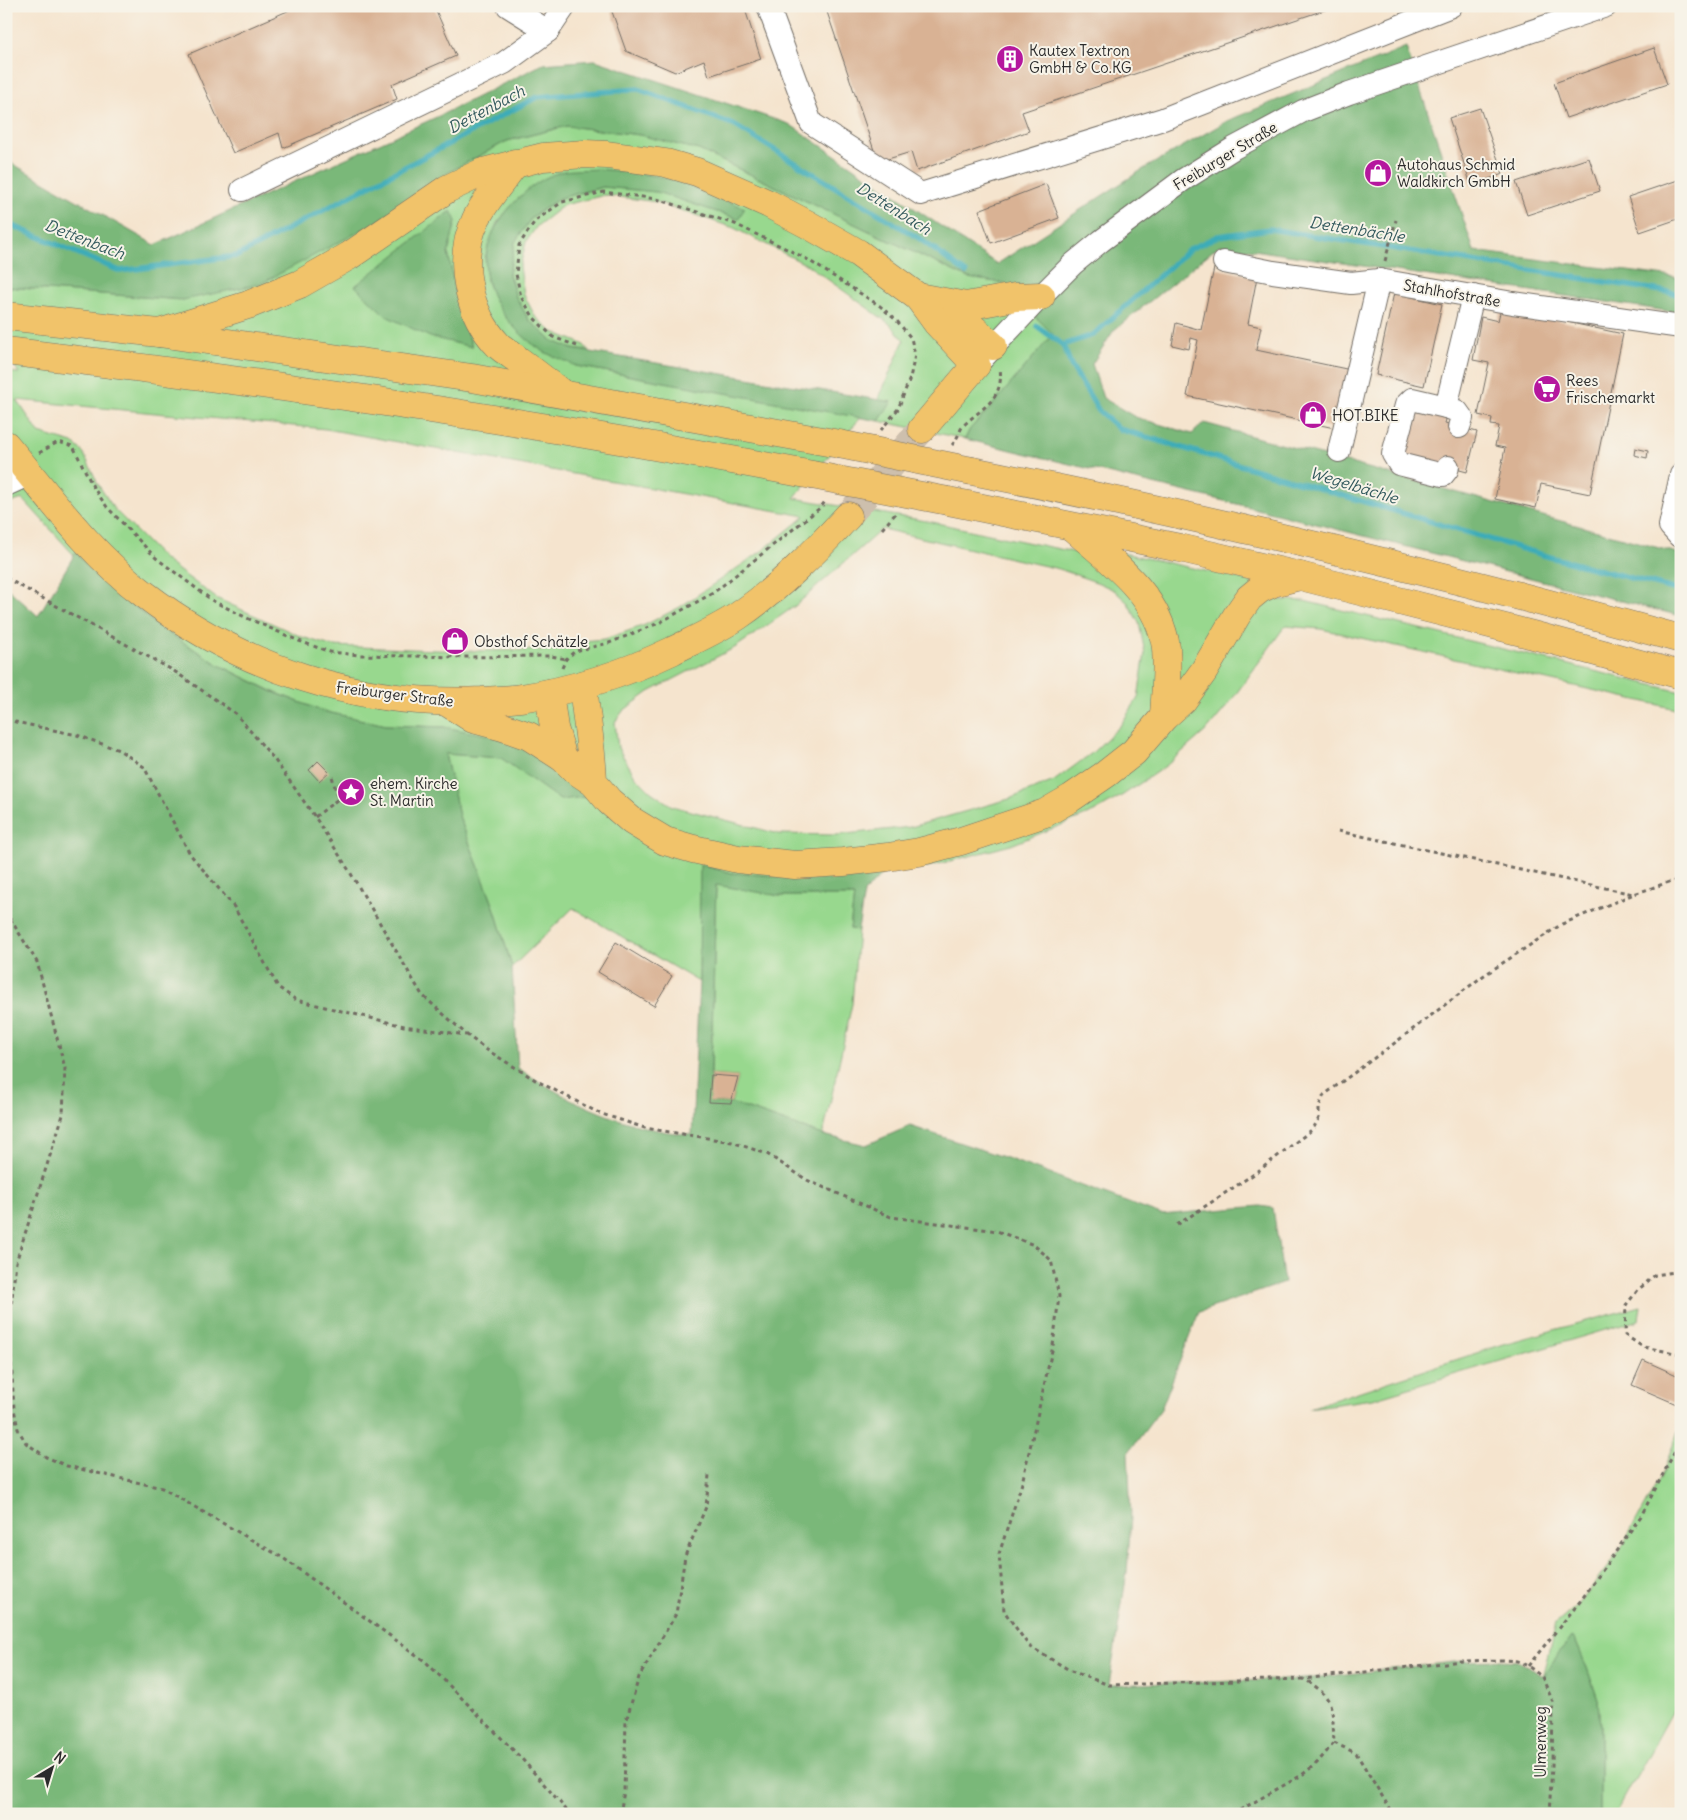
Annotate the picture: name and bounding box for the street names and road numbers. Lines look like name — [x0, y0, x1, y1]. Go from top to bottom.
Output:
street label: Freiburger Straße — [1170, 117, 1280, 195]
street label: Stahlhofstraße — [1402, 275, 1502, 311]
street label: Freiburger Straße — [335, 677, 455, 711]
street label: Ulmenweg — [1531, 1706, 1550, 1778]

